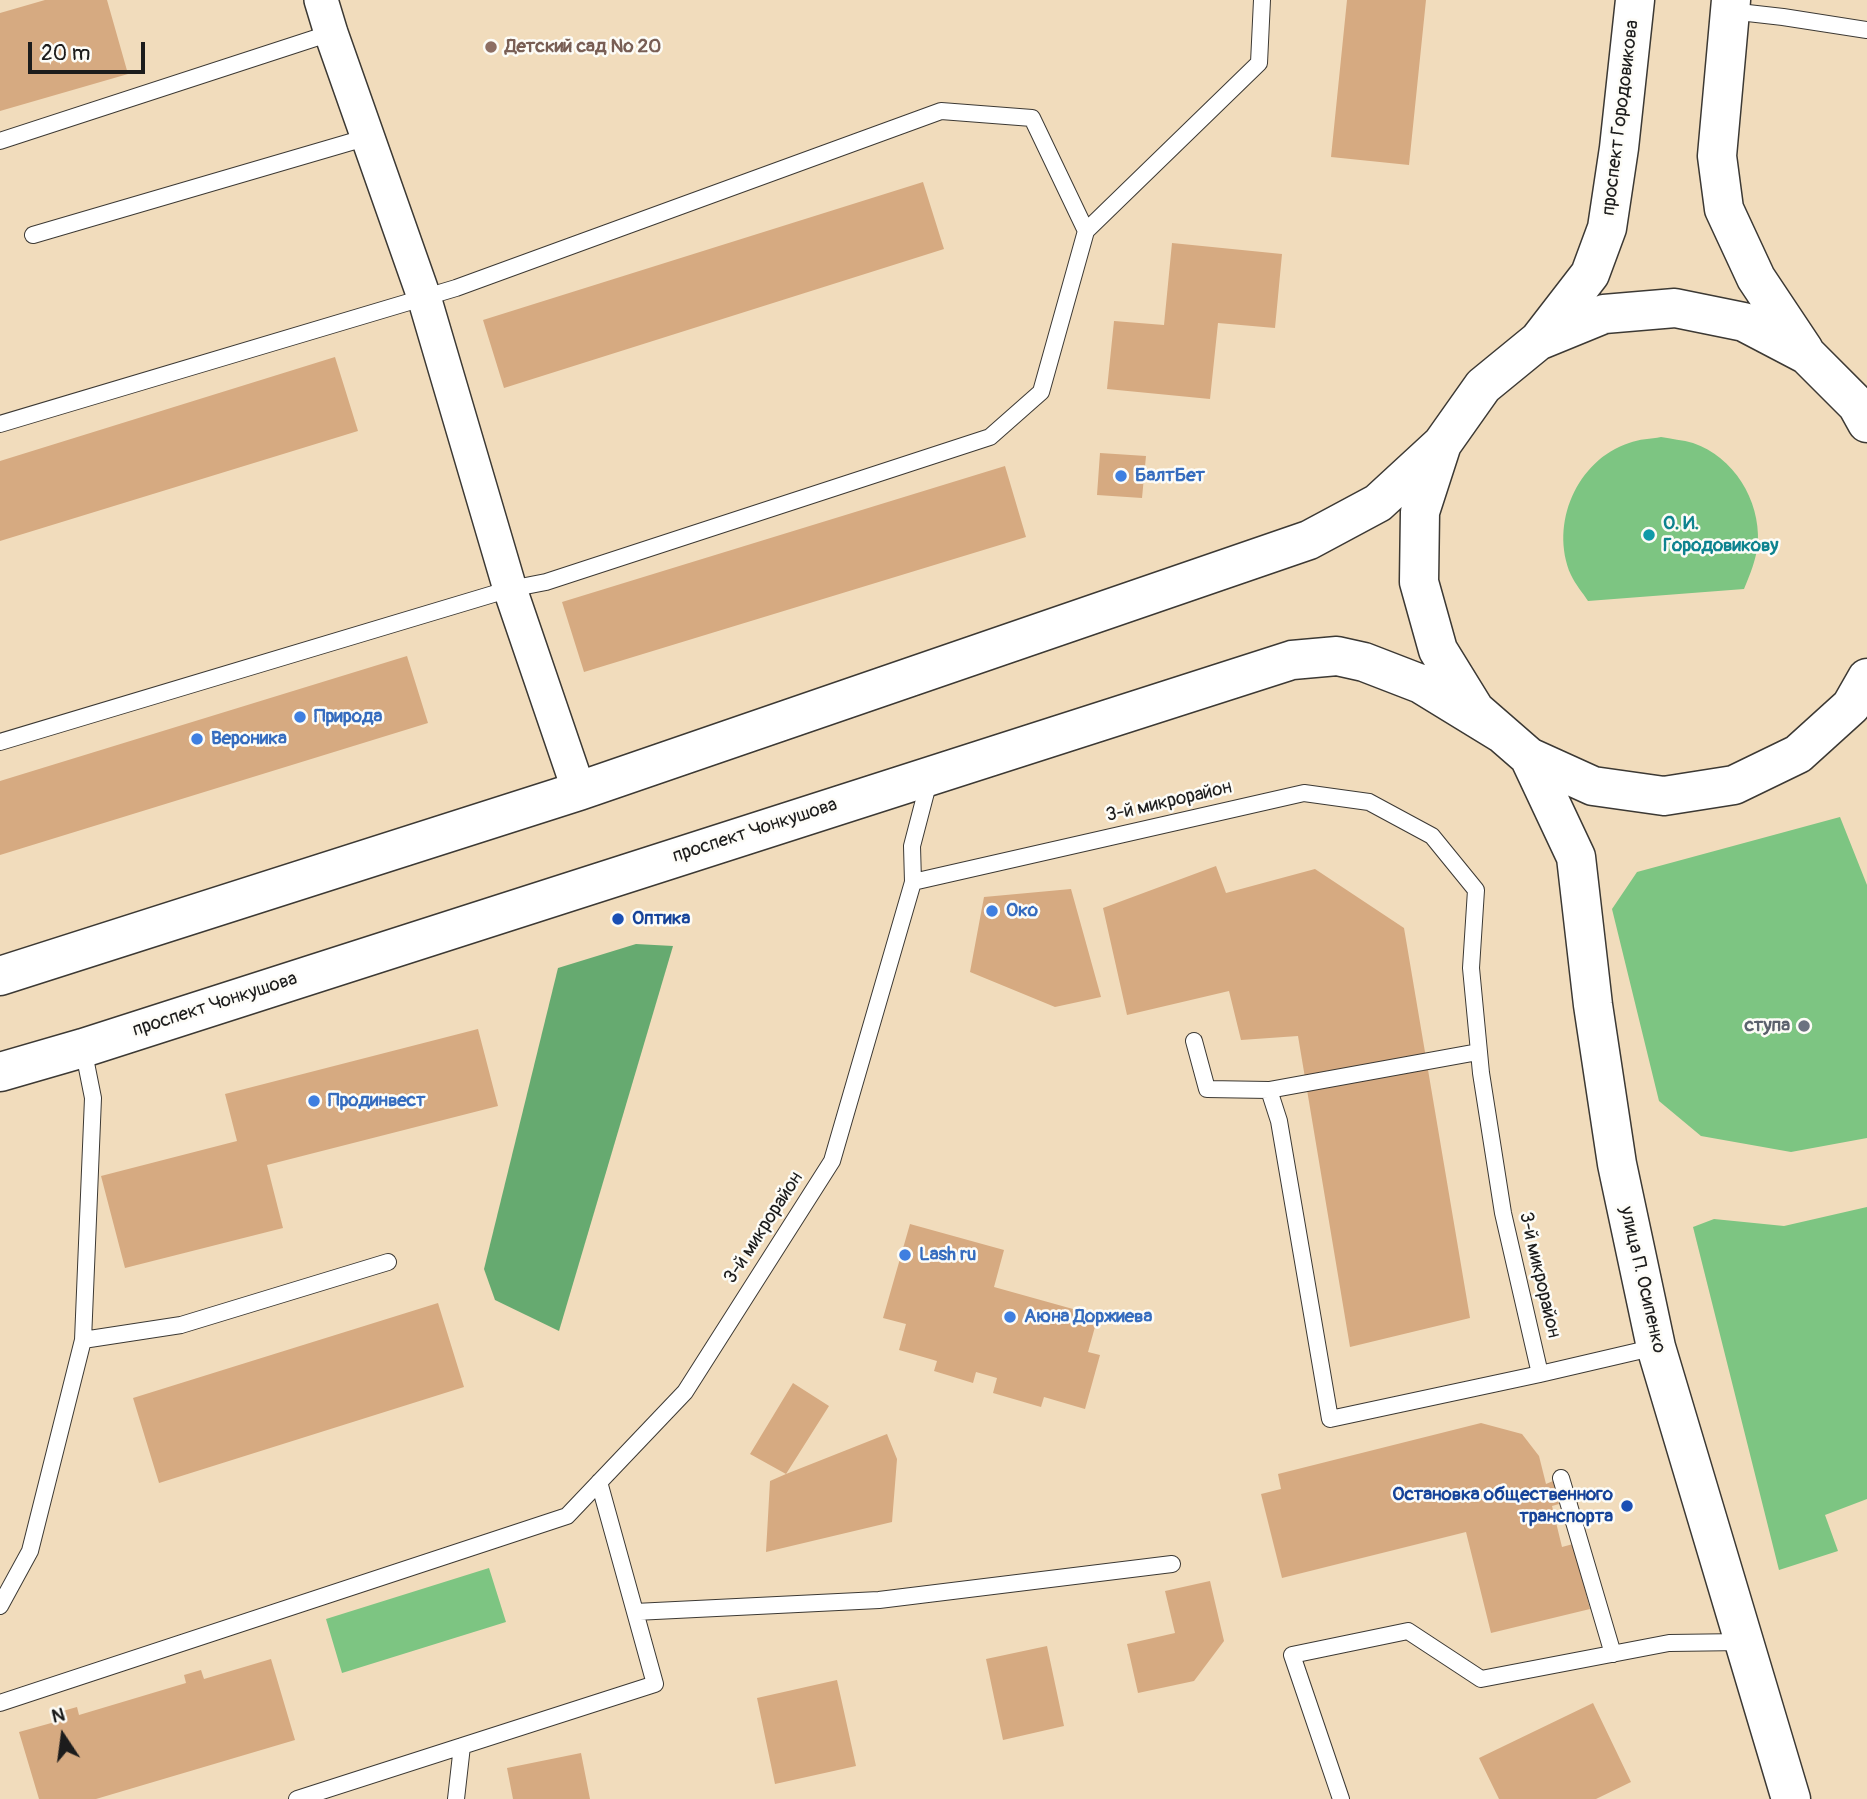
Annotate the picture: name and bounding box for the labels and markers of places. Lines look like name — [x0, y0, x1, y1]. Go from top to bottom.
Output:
place label: Детский сад № 20 — [505, 36, 661, 58]
marker: Детский сад № 20 — [483, 39, 499, 55]
place label: БалтБет — [1135, 465, 1205, 487]
marker: БалтБет — [1113, 468, 1129, 484]
place label: О. И. Городовикову — [1663, 513, 1778, 557]
marker: О. И. Городовикову — [1641, 527, 1657, 543]
place label: Природа — [314, 706, 382, 728]
marker: Природа — [292, 709, 308, 725]
place label: Вероника — [211, 728, 287, 750]
marker: Вероника — [189, 731, 205, 747]
place label: Око — [1006, 900, 1038, 922]
marker: Око — [984, 903, 1000, 919]
place label: Оптика — [632, 908, 690, 930]
marker: Оптика — [610, 911, 626, 927]
place label: ступа — [1745, 1015, 1790, 1037]
marker: ступа — [1796, 1018, 1812, 1034]
place label: Продинвест — [328, 1090, 425, 1112]
marker: Продинвест — [306, 1093, 322, 1109]
place label: Lash ru — [919, 1244, 976, 1266]
marker: Lash ru — [897, 1247, 913, 1263]
place label: Аюна Доржиева — [1024, 1306, 1152, 1328]
marker: Аюна Доржиева — [1002, 1309, 1018, 1325]
place label: Остановка общественного транспорта — [1392, 1484, 1613, 1528]
marker: Остановка общественного транспорта — [1619, 1498, 1635, 1514]

